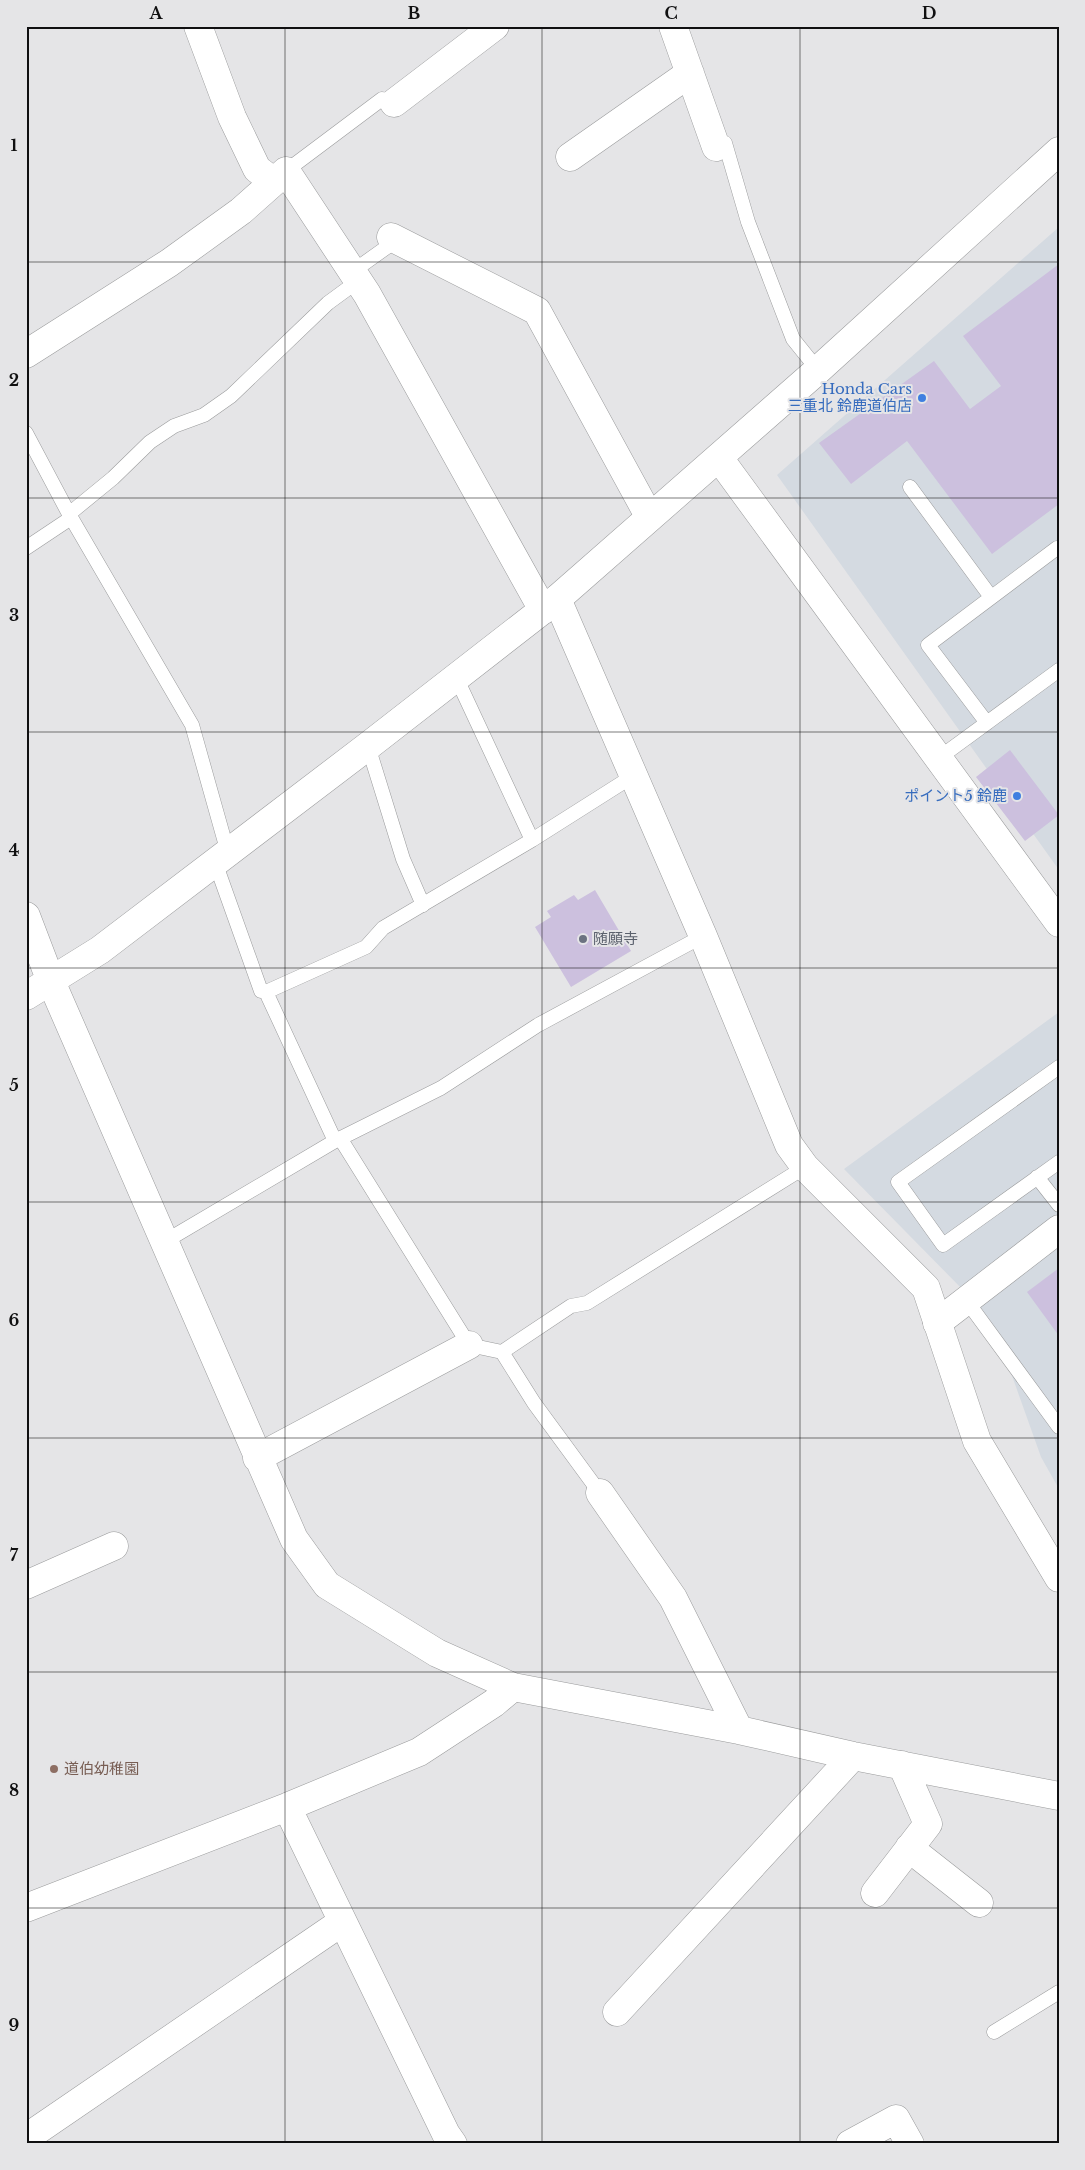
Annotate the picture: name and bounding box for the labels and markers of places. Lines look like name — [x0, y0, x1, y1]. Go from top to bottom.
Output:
place label: Honda Cars 三重北 鈴鹿道伯店 — [788, 379, 912, 415]
marker: Honda Cars 三重北 鈴鹿道伯店 — [916, 392, 928, 404]
place label: ポイント5 鈴鹿 — [904, 786, 1007, 805]
marker: ポイント5 鈴鹿 — [1011, 790, 1023, 802]
place label: 随願寺 — [593, 929, 638, 948]
marker: 随願寺 — [577, 933, 589, 945]
place label: 道伯幼稚園 — [64, 1759, 139, 1778]
marker: 道伯幼稚園 — [48, 1763, 60, 1775]

